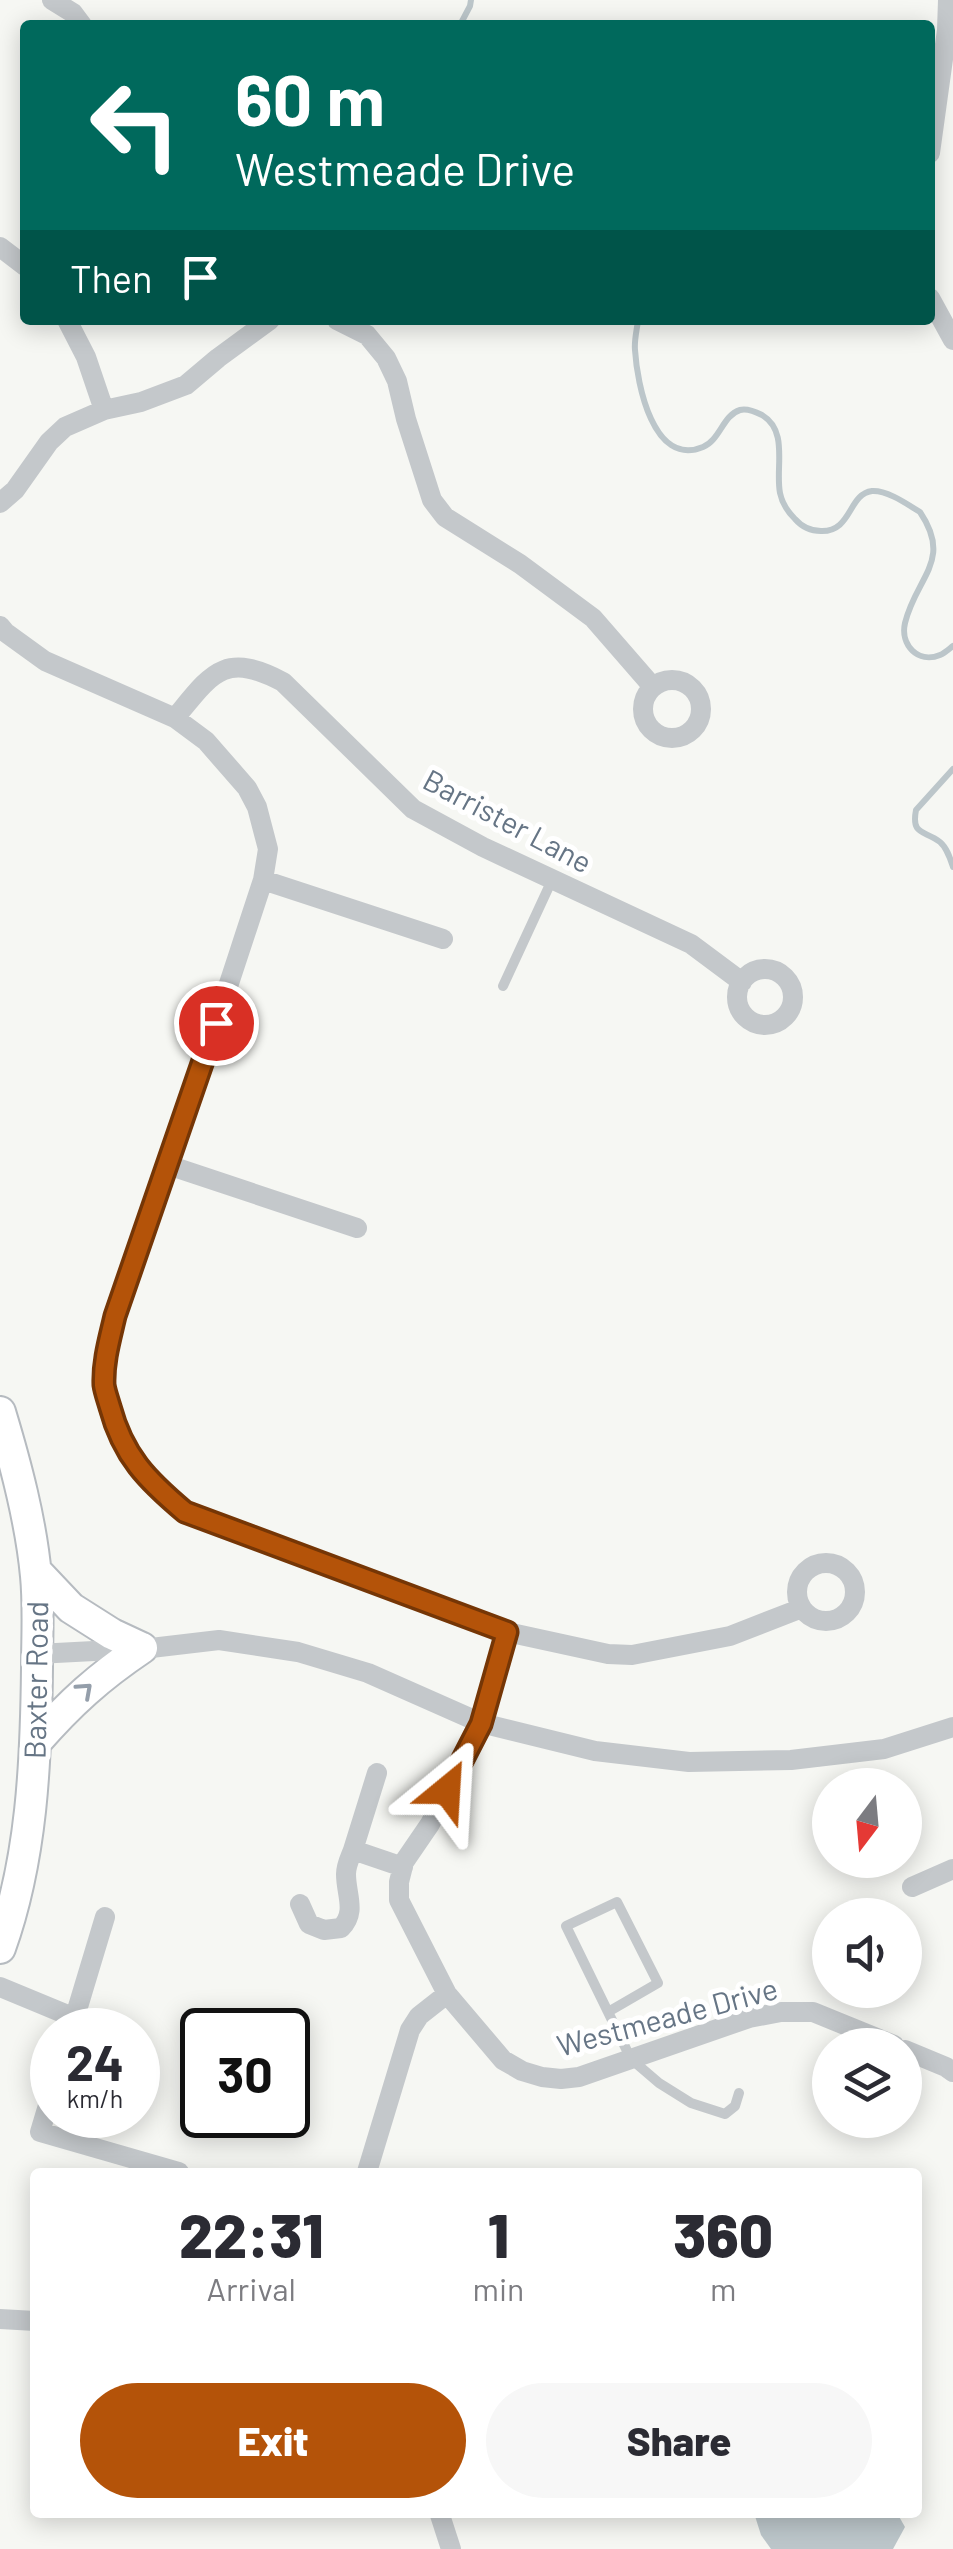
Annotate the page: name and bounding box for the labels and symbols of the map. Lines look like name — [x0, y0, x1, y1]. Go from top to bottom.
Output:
street label: Barrister Lane — [418, 761, 598, 879]
pin — [174, 981, 259, 1066]
street label: Baxter Road — [16, 1601, 54, 1759]
one-way arrow — [73, 1684, 92, 1702]
position arrow — [395, 1738, 499, 1842]
north arrow — [812, 1768, 922, 1878]
street label: Westmeade Drive — [553, 1969, 781, 2063]
speed limit sign: 30 — [180, 2008, 310, 2138]

